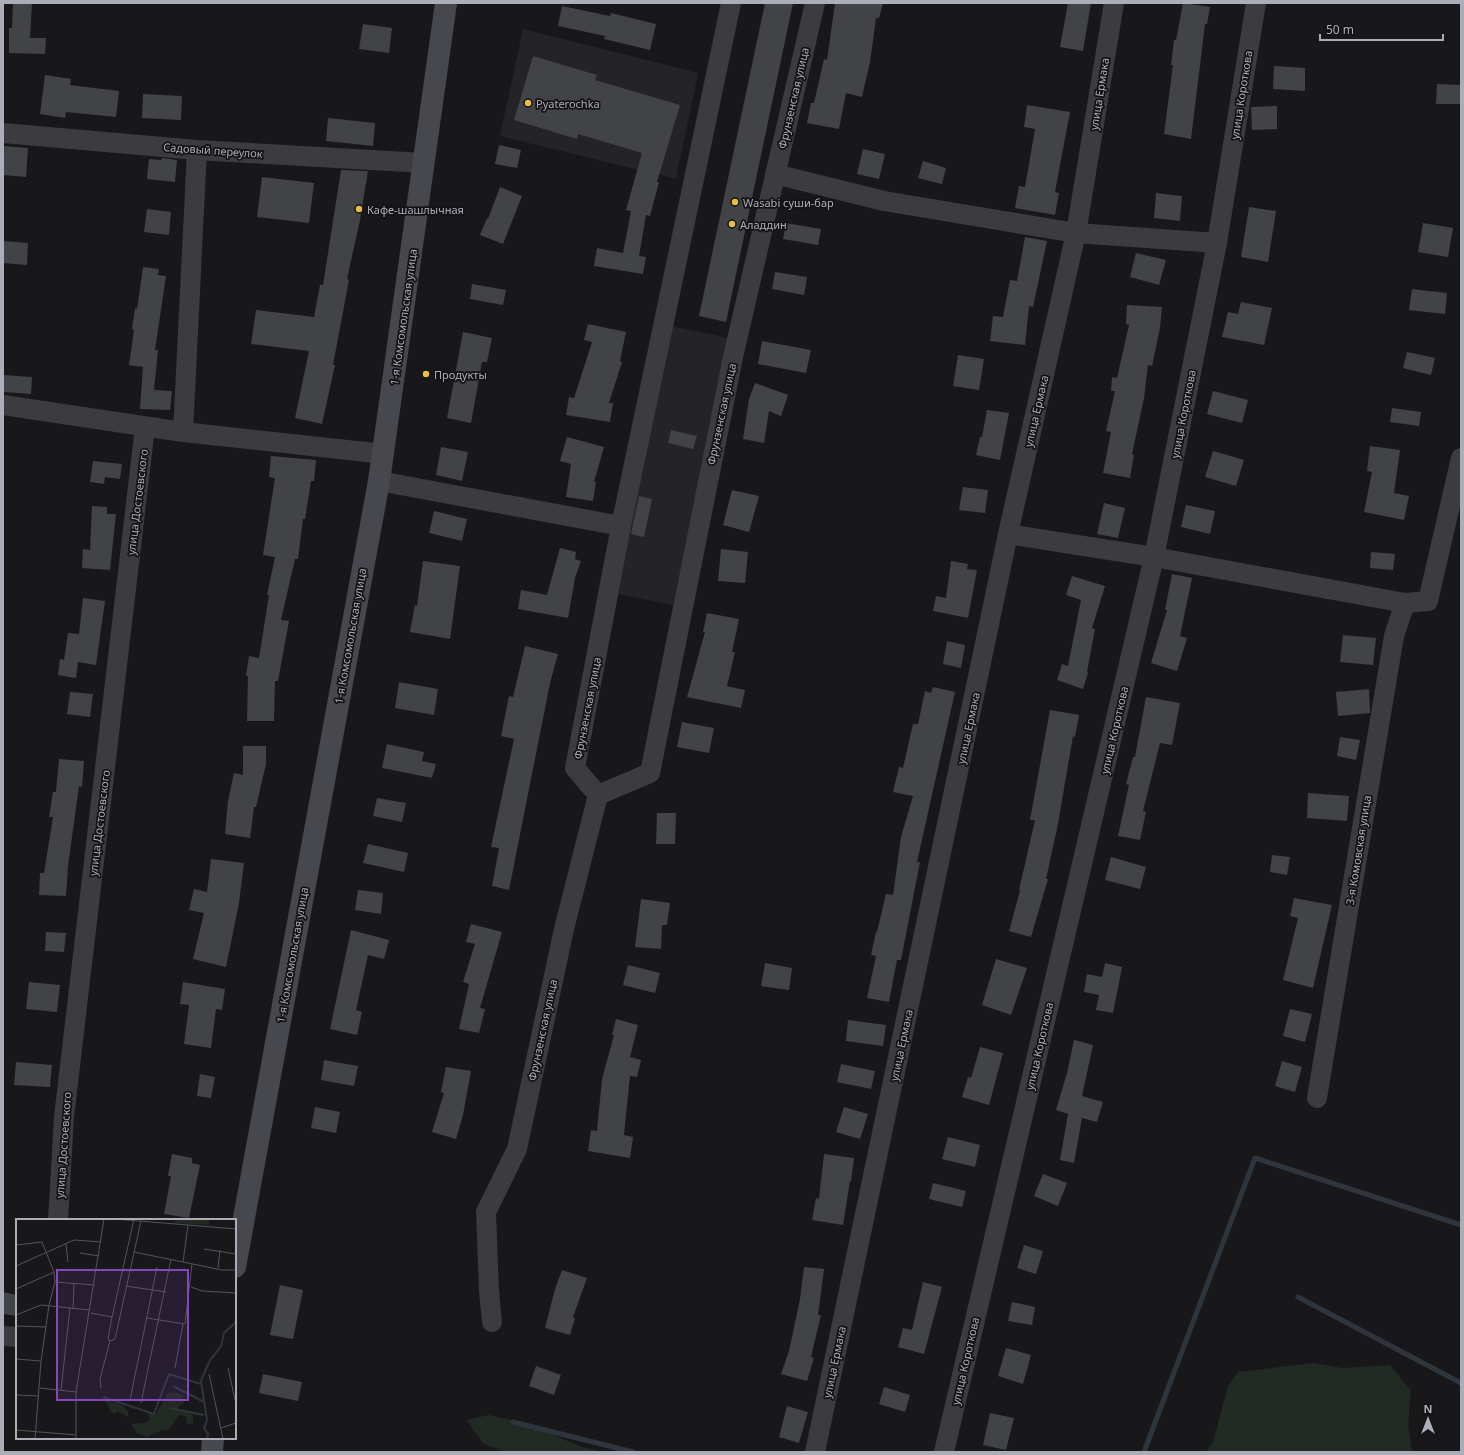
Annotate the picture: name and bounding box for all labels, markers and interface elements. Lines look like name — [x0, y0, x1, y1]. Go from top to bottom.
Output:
scale bar — [1320, 16, 1443, 42]
text: 50 m — [1326, 21, 1354, 38]
street label: Фрунзенская улица — [774, 46, 812, 150]
street label: улица Короткова — [1227, 49, 1255, 141]
street label: улица Ермака — [1086, 57, 1112, 131]
place label: Pyaterochka — [536, 96, 600, 111]
marker: Pyaterochka — [523, 98, 533, 108]
street label: Садовый переулок — [163, 139, 263, 161]
place label: Wasabi суши-бар — [743, 195, 834, 210]
marker: Wasabi суши-бар — [730, 197, 740, 207]
place label: Кафе-шашлычная — [367, 202, 464, 217]
marker: Кафе-шашлычная — [354, 204, 364, 214]
place label: Аладдин — [740, 217, 787, 232]
marker: Аладдин — [727, 219, 737, 229]
street label: 1-я Комсомольская улица — [386, 248, 420, 386]
street label: Фрунзенская улица — [703, 362, 739, 466]
place label: Продукты — [434, 367, 487, 382]
street label: улица Короткова — [1167, 368, 1199, 460]
marker: Продукты — [421, 369, 431, 379]
street label: улица Ермака — [1020, 374, 1052, 448]
street label: улица Достоевского — [123, 448, 151, 556]
street label: 1-я Комсомольская улица — [331, 567, 369, 705]
street label: Фрунзенская улица — [570, 656, 604, 760]
street label: улица Короткова — [1097, 684, 1131, 776]
street label: улица Ермака — [953, 691, 983, 765]
street label: улица Достоевского — [85, 769, 113, 877]
street label: 3-я Комовская улица — [1342, 794, 1374, 906]
street label: 1-я Комсомольская улица — [273, 886, 311, 1024]
street label: Фрунзенская улица — [524, 978, 560, 1082]
street label: улица Короткова — [1022, 1000, 1056, 1092]
street label: улица Ермака — [886, 1008, 916, 1082]
street label: улица Достоевского — [52, 1091, 74, 1199]
inset map — [16, 1219, 236, 1439]
street label: улица Короткова — [948, 1315, 982, 1407]
street label: улица Ермака — [819, 1325, 849, 1399]
north arrow — [1408, 1399, 1448, 1439]
text: N — [1424, 1401, 1432, 1416]

